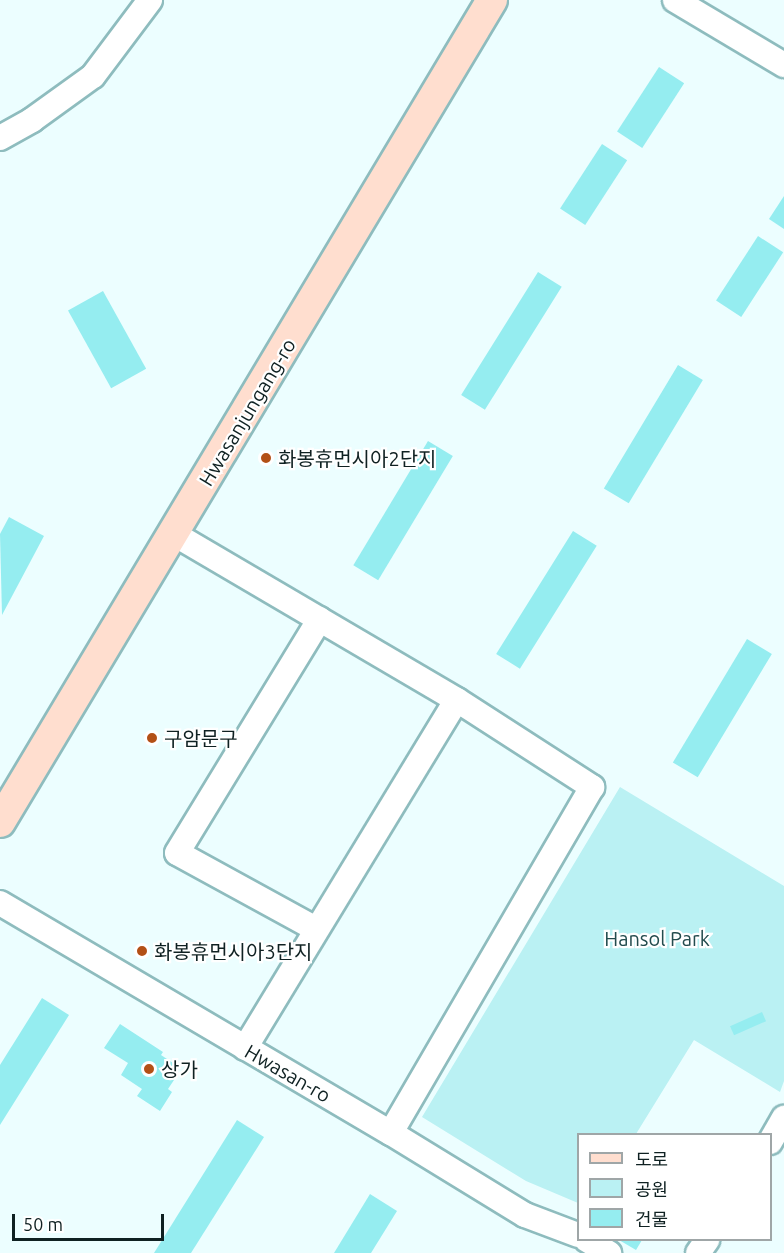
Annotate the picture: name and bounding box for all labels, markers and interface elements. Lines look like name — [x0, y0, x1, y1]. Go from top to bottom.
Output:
street label: Hwasanjungang-ro — [194, 334, 300, 490]
place label: 화봉휴먼시아2단지 — [278, 446, 436, 470]
marker: 화봉휴먼시아2단지 — [259, 451, 273, 465]
place label: 구암문구 — [164, 726, 238, 750]
marker: 구암문구 — [145, 731, 159, 745]
park label: Hansol Park — [604, 926, 710, 950]
place label: 화봉휴먼시아3단지 — [154, 939, 312, 963]
marker: 화봉휴먼시아3단지 — [135, 944, 149, 958]
street label: Hwasan-ro — [241, 1039, 335, 1107]
place label: 상가 — [161, 1057, 198, 1081]
marker: 상가 — [142, 1062, 156, 1076]
legend — [577, 1133, 772, 1241]
text: 도로 — [635, 1149, 668, 1169]
text: 공원 — [635, 1179, 668, 1199]
scale bar — [15, 1202, 166, 1240]
text: 건물 — [635, 1209, 668, 1229]
text: 50 m — [23, 1214, 63, 1234]

